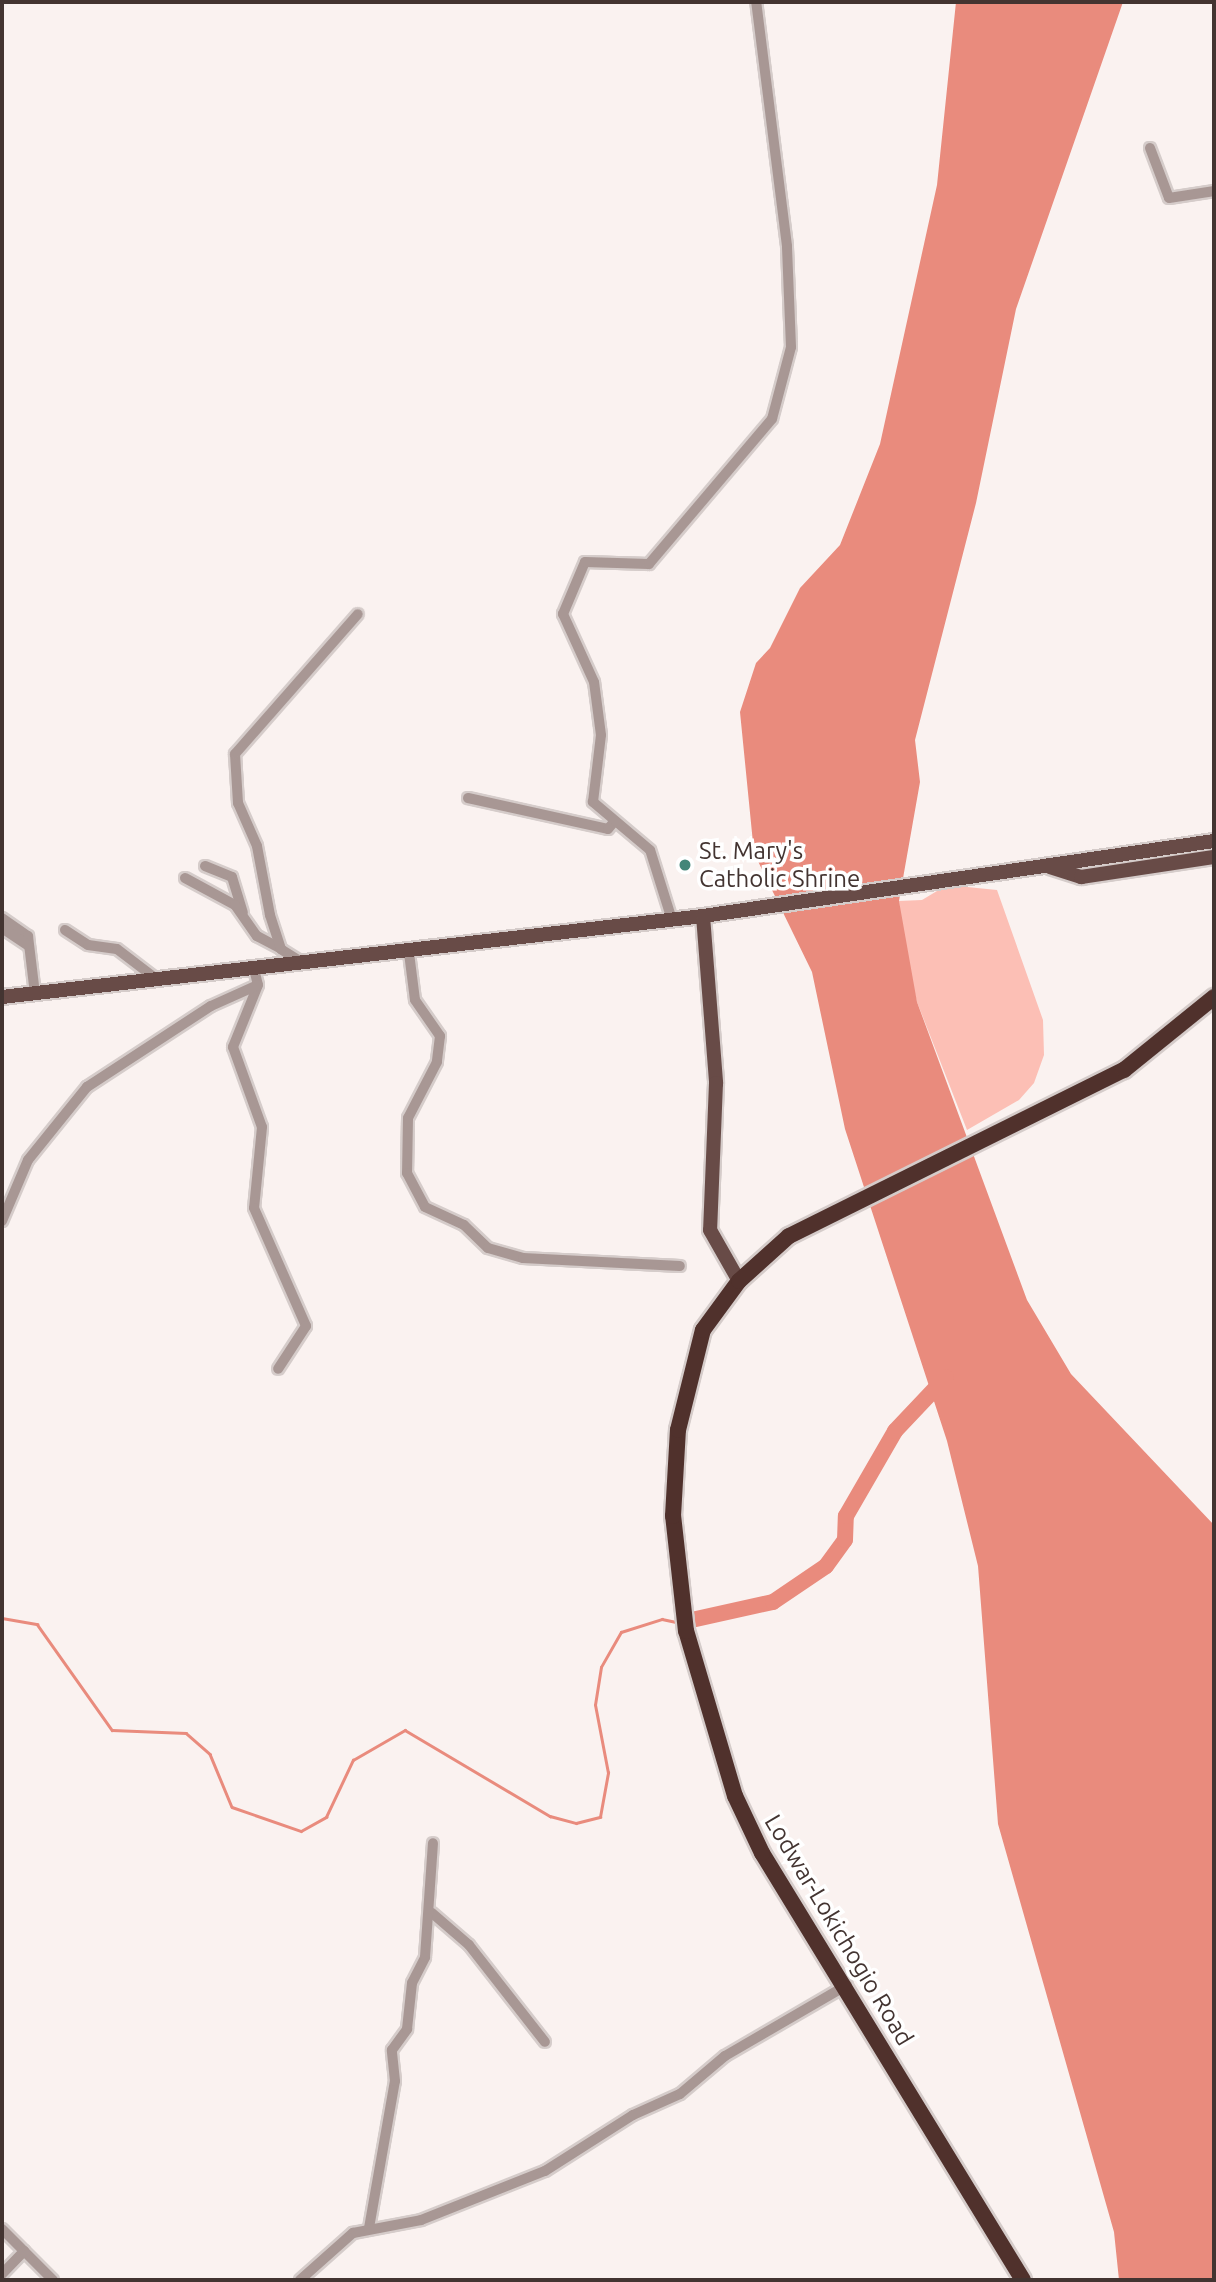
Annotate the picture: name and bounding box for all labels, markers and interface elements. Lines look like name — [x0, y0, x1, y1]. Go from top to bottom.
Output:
place label: St. Mary's Catholic Shrine — [699, 837, 860, 893]
marker: St. Mary's Catholic Shrine — [677, 857, 693, 873]
street label: Lodwar-Lokichogio Road — [759, 1809, 919, 2051]

